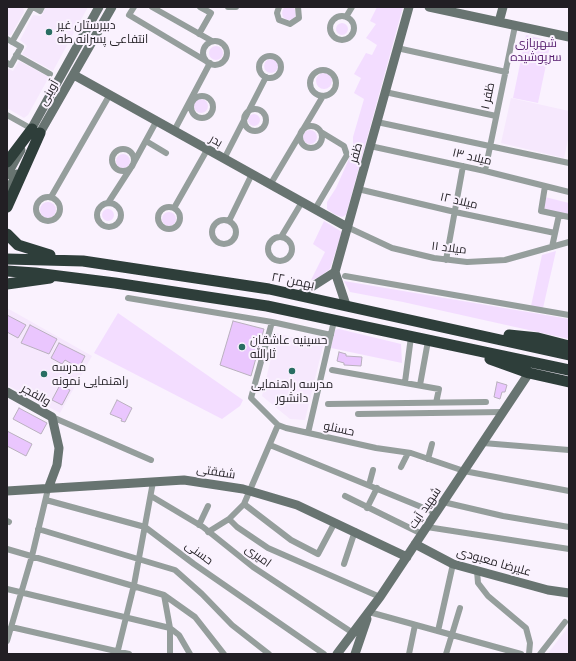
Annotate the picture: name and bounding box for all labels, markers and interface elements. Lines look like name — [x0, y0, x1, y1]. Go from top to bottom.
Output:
place label: دبیرستان غیر انتفاعی پسرانه طه — [57, 18, 148, 46]
marker: دبیرستان غیر انتفاعی پسرانه طه — [44, 27, 54, 37]
park label: شهربازی سرپوشیده — [510, 36, 562, 64]
street label: آوینی — [36, 78, 62, 108]
street label: ظفر ۱ — [478, 81, 498, 111]
street label: بدر — [207, 132, 225, 150]
street label: ظفر — [346, 141, 366, 165]
street label: میلاد ۱۳ — [451, 145, 493, 169]
street label: میلاد ۱۲ — [439, 190, 479, 212]
street label: میلاد ۱۱ — [430, 239, 468, 257]
street label: ۲۲ بهمن — [270, 270, 316, 292]
place label: حسینیه عاشقان ثارالله — [250, 333, 327, 361]
marker: حسینیه عاشقان ثارالله — [237, 342, 247, 352]
place label: مدرسه راهنمایی نمونه — [52, 360, 128, 388]
marker: مدرسه راهنمایی دانشور — [287, 366, 297, 376]
marker: مدرسه راهنمایی نمونه — [39, 369, 49, 379]
place label: مدرسه راهنمایی دانشور — [251, 377, 333, 405]
street label: والفجر — [19, 381, 53, 409]
street label: حسنلو — [322, 419, 356, 439]
street label: شفقتی — [195, 462, 237, 482]
street label: شهید آیت — [406, 484, 444, 532]
street label: حسنی — [182, 538, 216, 568]
street label: امیری — [242, 542, 274, 570]
street label: علیرضا معبودی — [455, 544, 533, 580]

